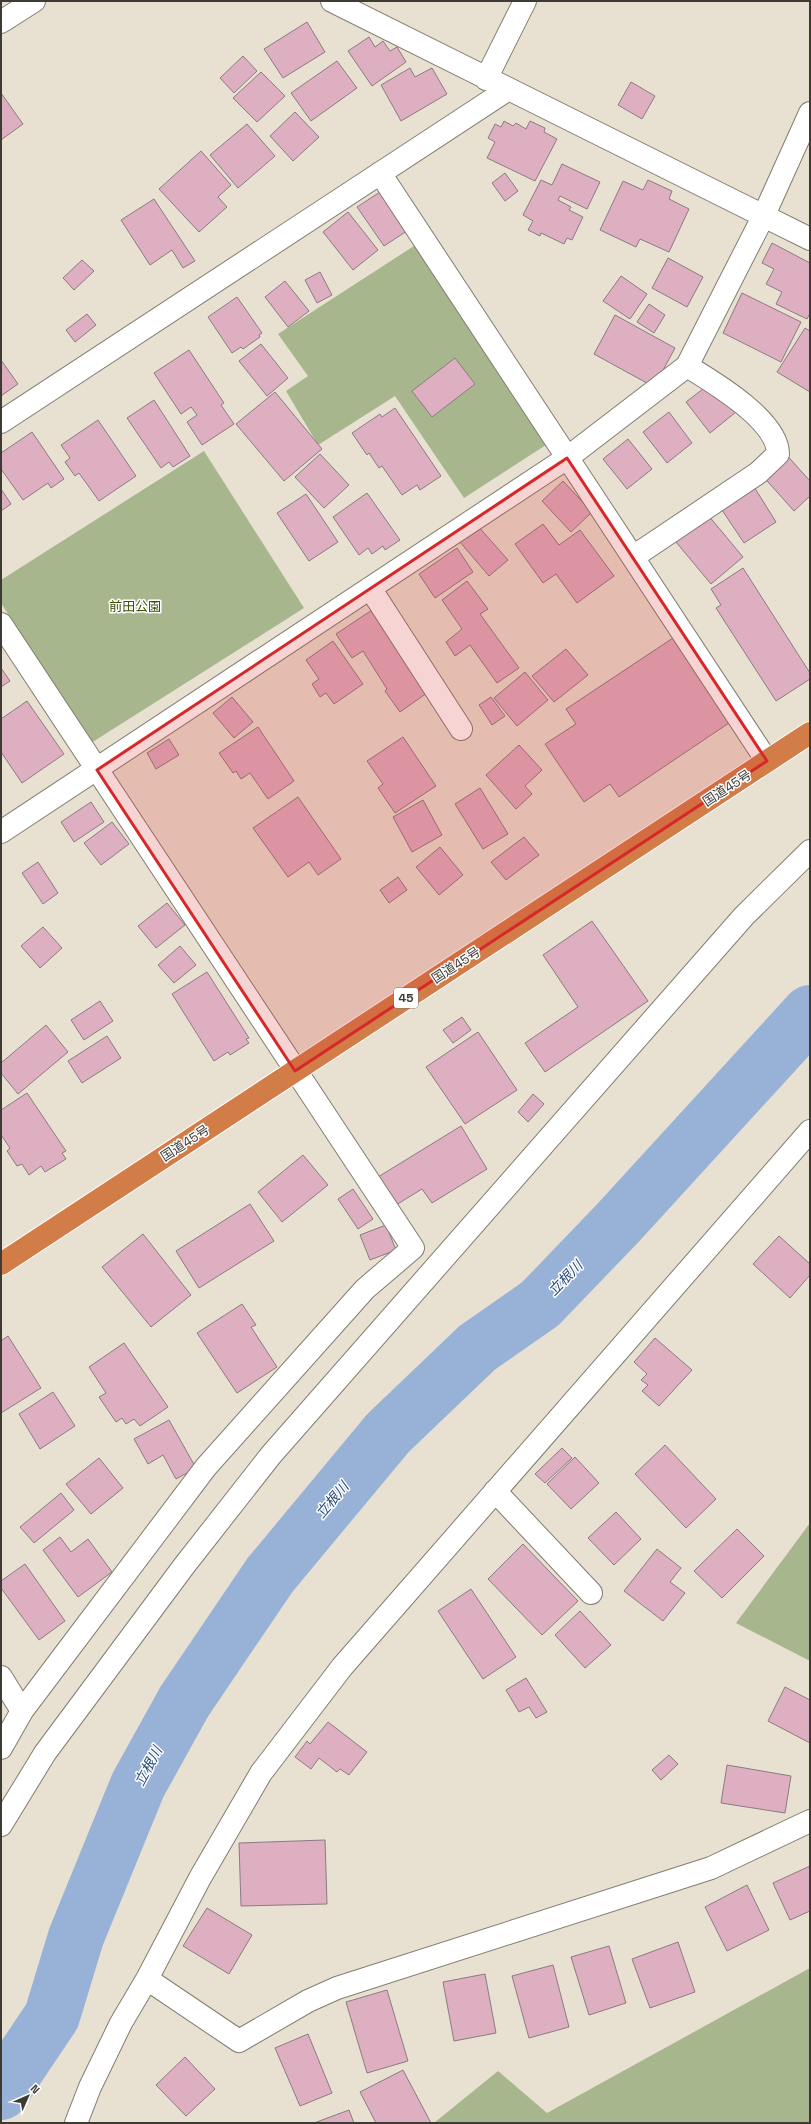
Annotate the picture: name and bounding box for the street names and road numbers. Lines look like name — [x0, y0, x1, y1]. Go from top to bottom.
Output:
street label: 国道45号 — [699, 766, 755, 810]
street label: 国道45号 — [428, 943, 484, 987]
road number: 45 — [394, 988, 418, 1008]
street label: 国道45号 — [157, 1121, 213, 1165]

